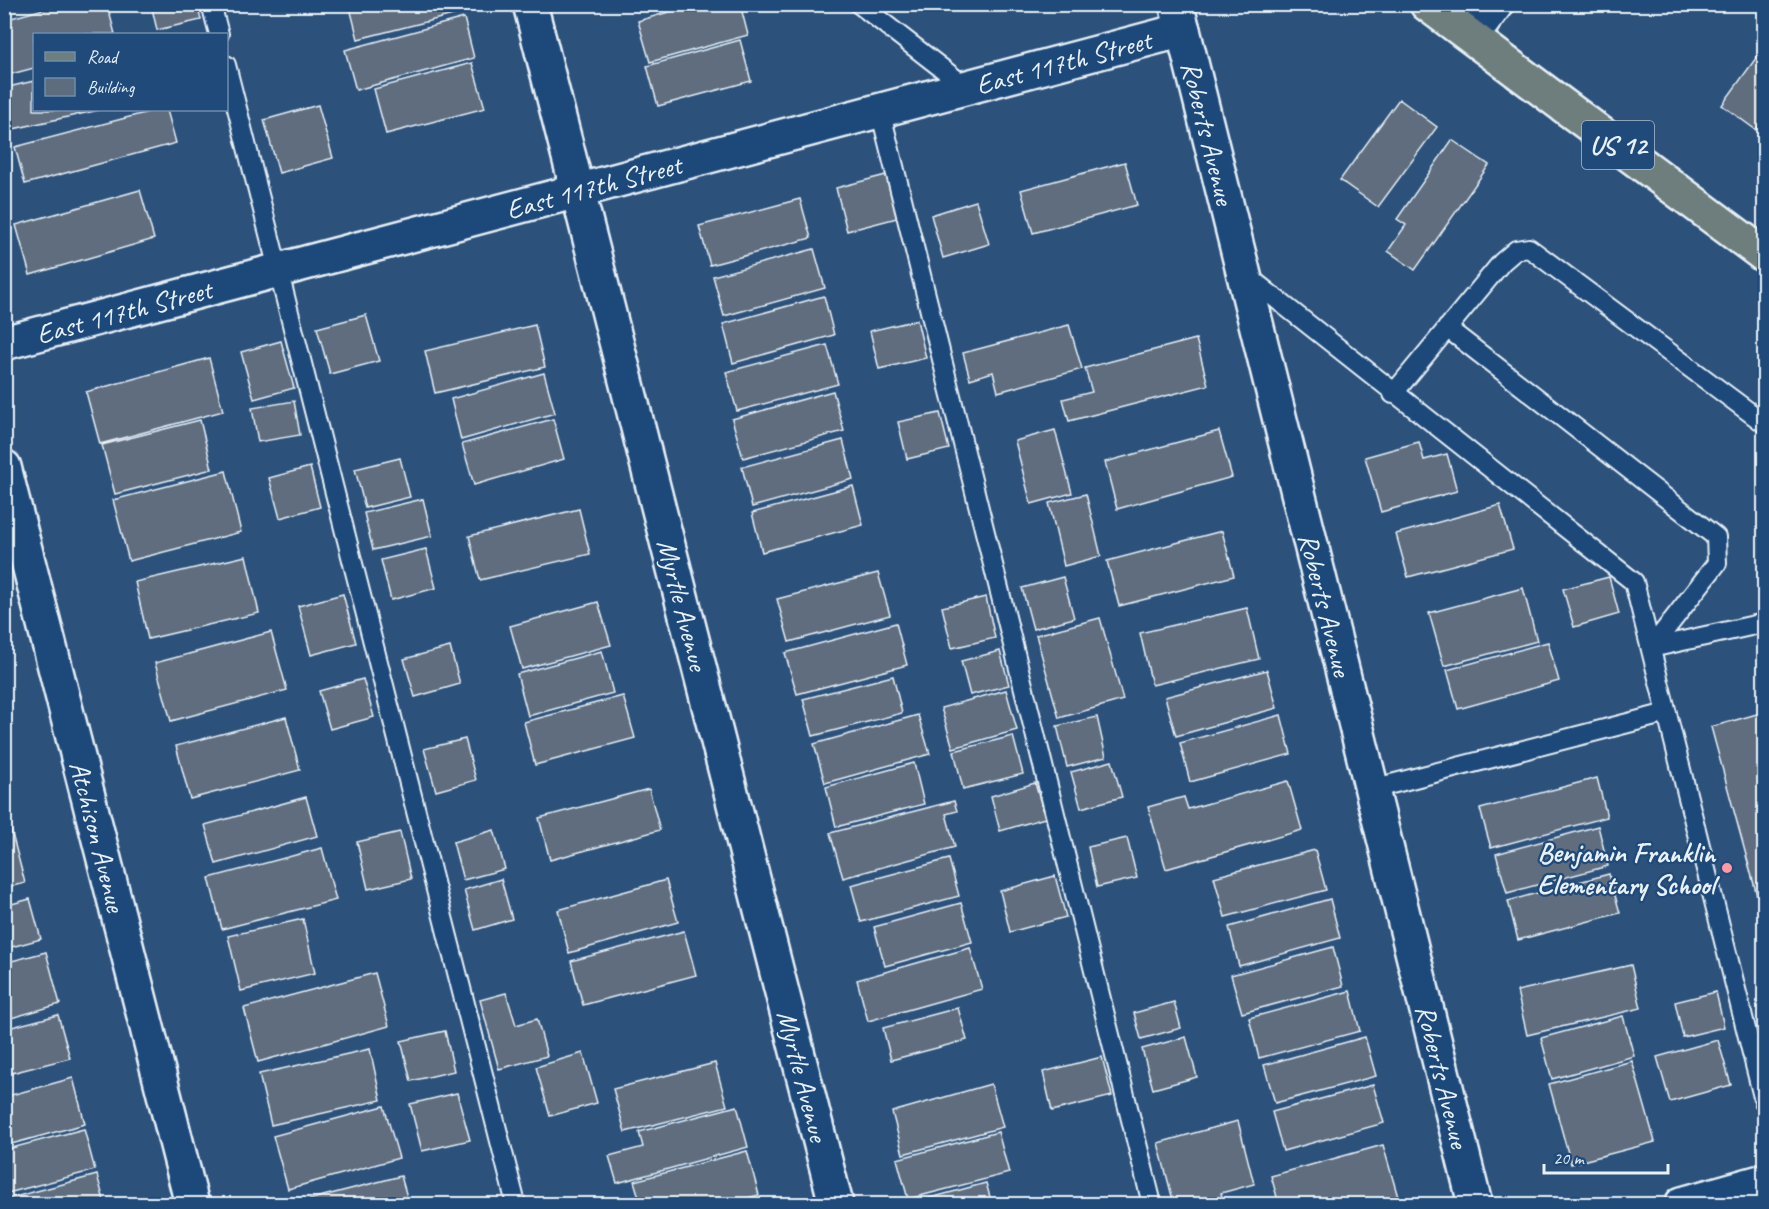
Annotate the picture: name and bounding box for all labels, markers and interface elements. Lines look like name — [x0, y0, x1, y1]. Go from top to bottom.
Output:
street label: East 117th Street — [972, 22, 1157, 102]
legend — [33, 33, 228, 111]
text: Road — [87, 46, 120, 68]
street label: Roberts Avenue — [1173, 58, 1243, 210]
text: Building — [87, 76, 136, 98]
road number: US 12 — [1582, 121, 1654, 169]
street label: East 117th Street — [502, 146, 688, 227]
street label: East 117th Street — [33, 271, 218, 352]
street label: Roberts Avenue — [1291, 529, 1360, 682]
street label: Myrtle Avenue — [649, 536, 717, 676]
street label: Atchison Avenue — [62, 757, 134, 917]
place label: Benjamin Franklin Elementary School — [1537, 835, 1720, 902]
marker: Benjamin Franklin Elementary School — [1720, 861, 1734, 875]
street label: Roberts Avenue — [1408, 1001, 1478, 1153]
street label: Myrtle Avenue — [769, 1007, 837, 1147]
scale bar — [1544, 1137, 1668, 1175]
text: 20 m — [1553, 1147, 1586, 1169]

